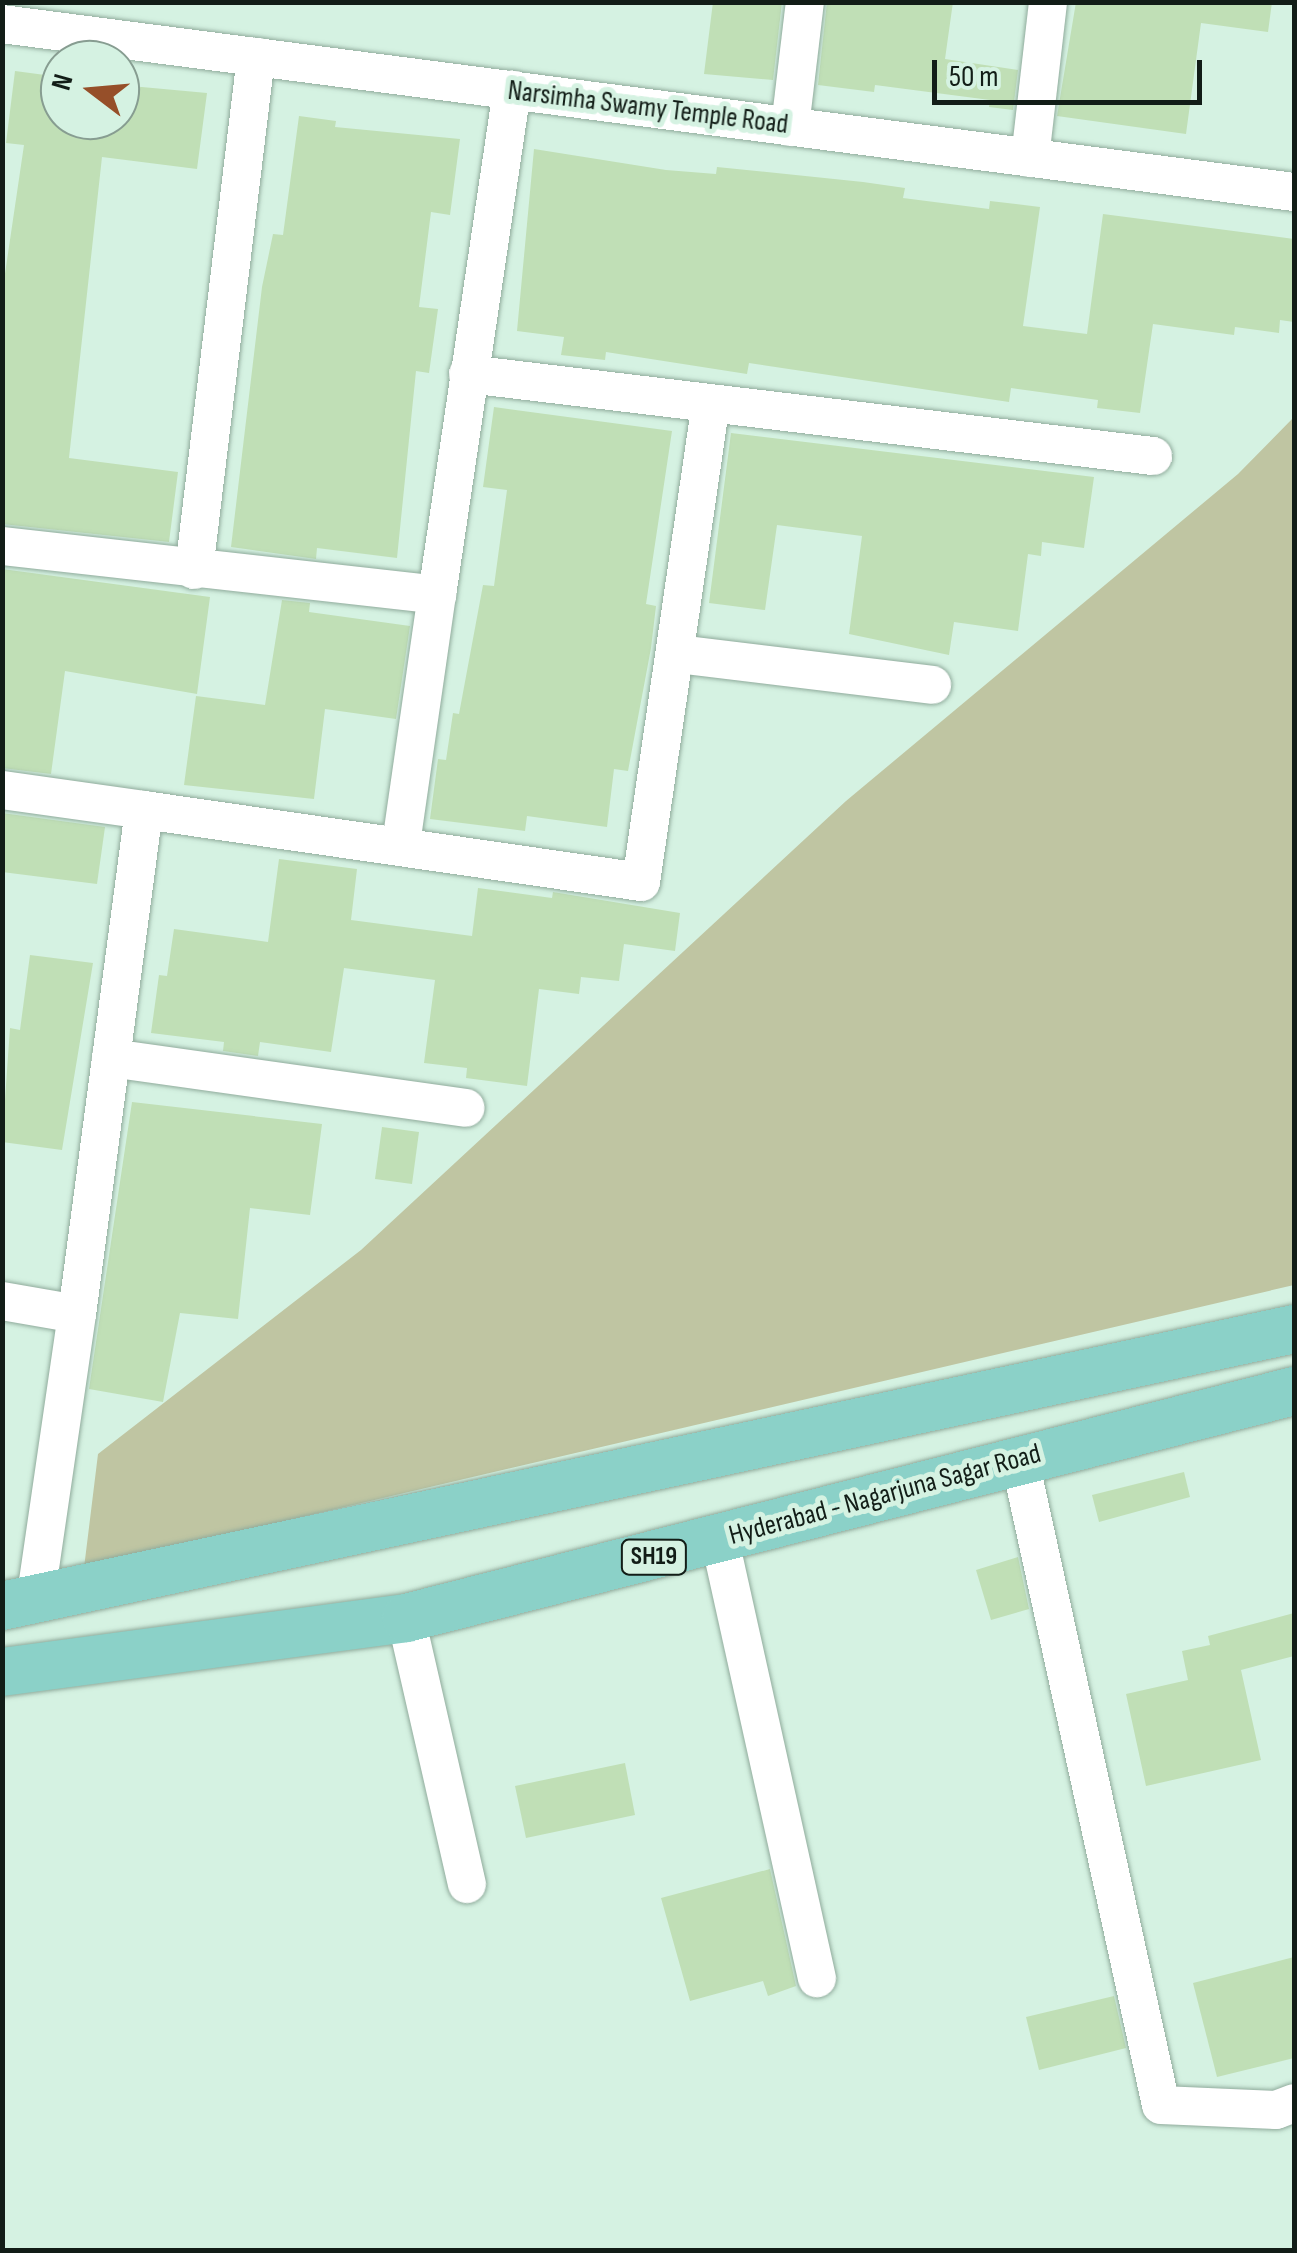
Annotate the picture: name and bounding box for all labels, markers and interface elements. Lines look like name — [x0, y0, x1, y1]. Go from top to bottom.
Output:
north arrow — [40, 40, 140, 140]
scale bar — [937, 40, 1207, 102]
text: 50 m — [949, 59, 998, 95]
text: N — [45, 70, 81, 94]
street label: Narsimha Swamy Temple Road — [506, 74, 790, 142]
street label: Hyderabad - Nagarjuna Sagar Road — [725, 1437, 1045, 1553]
road number: SH19 — [619, 1537, 689, 1577]

